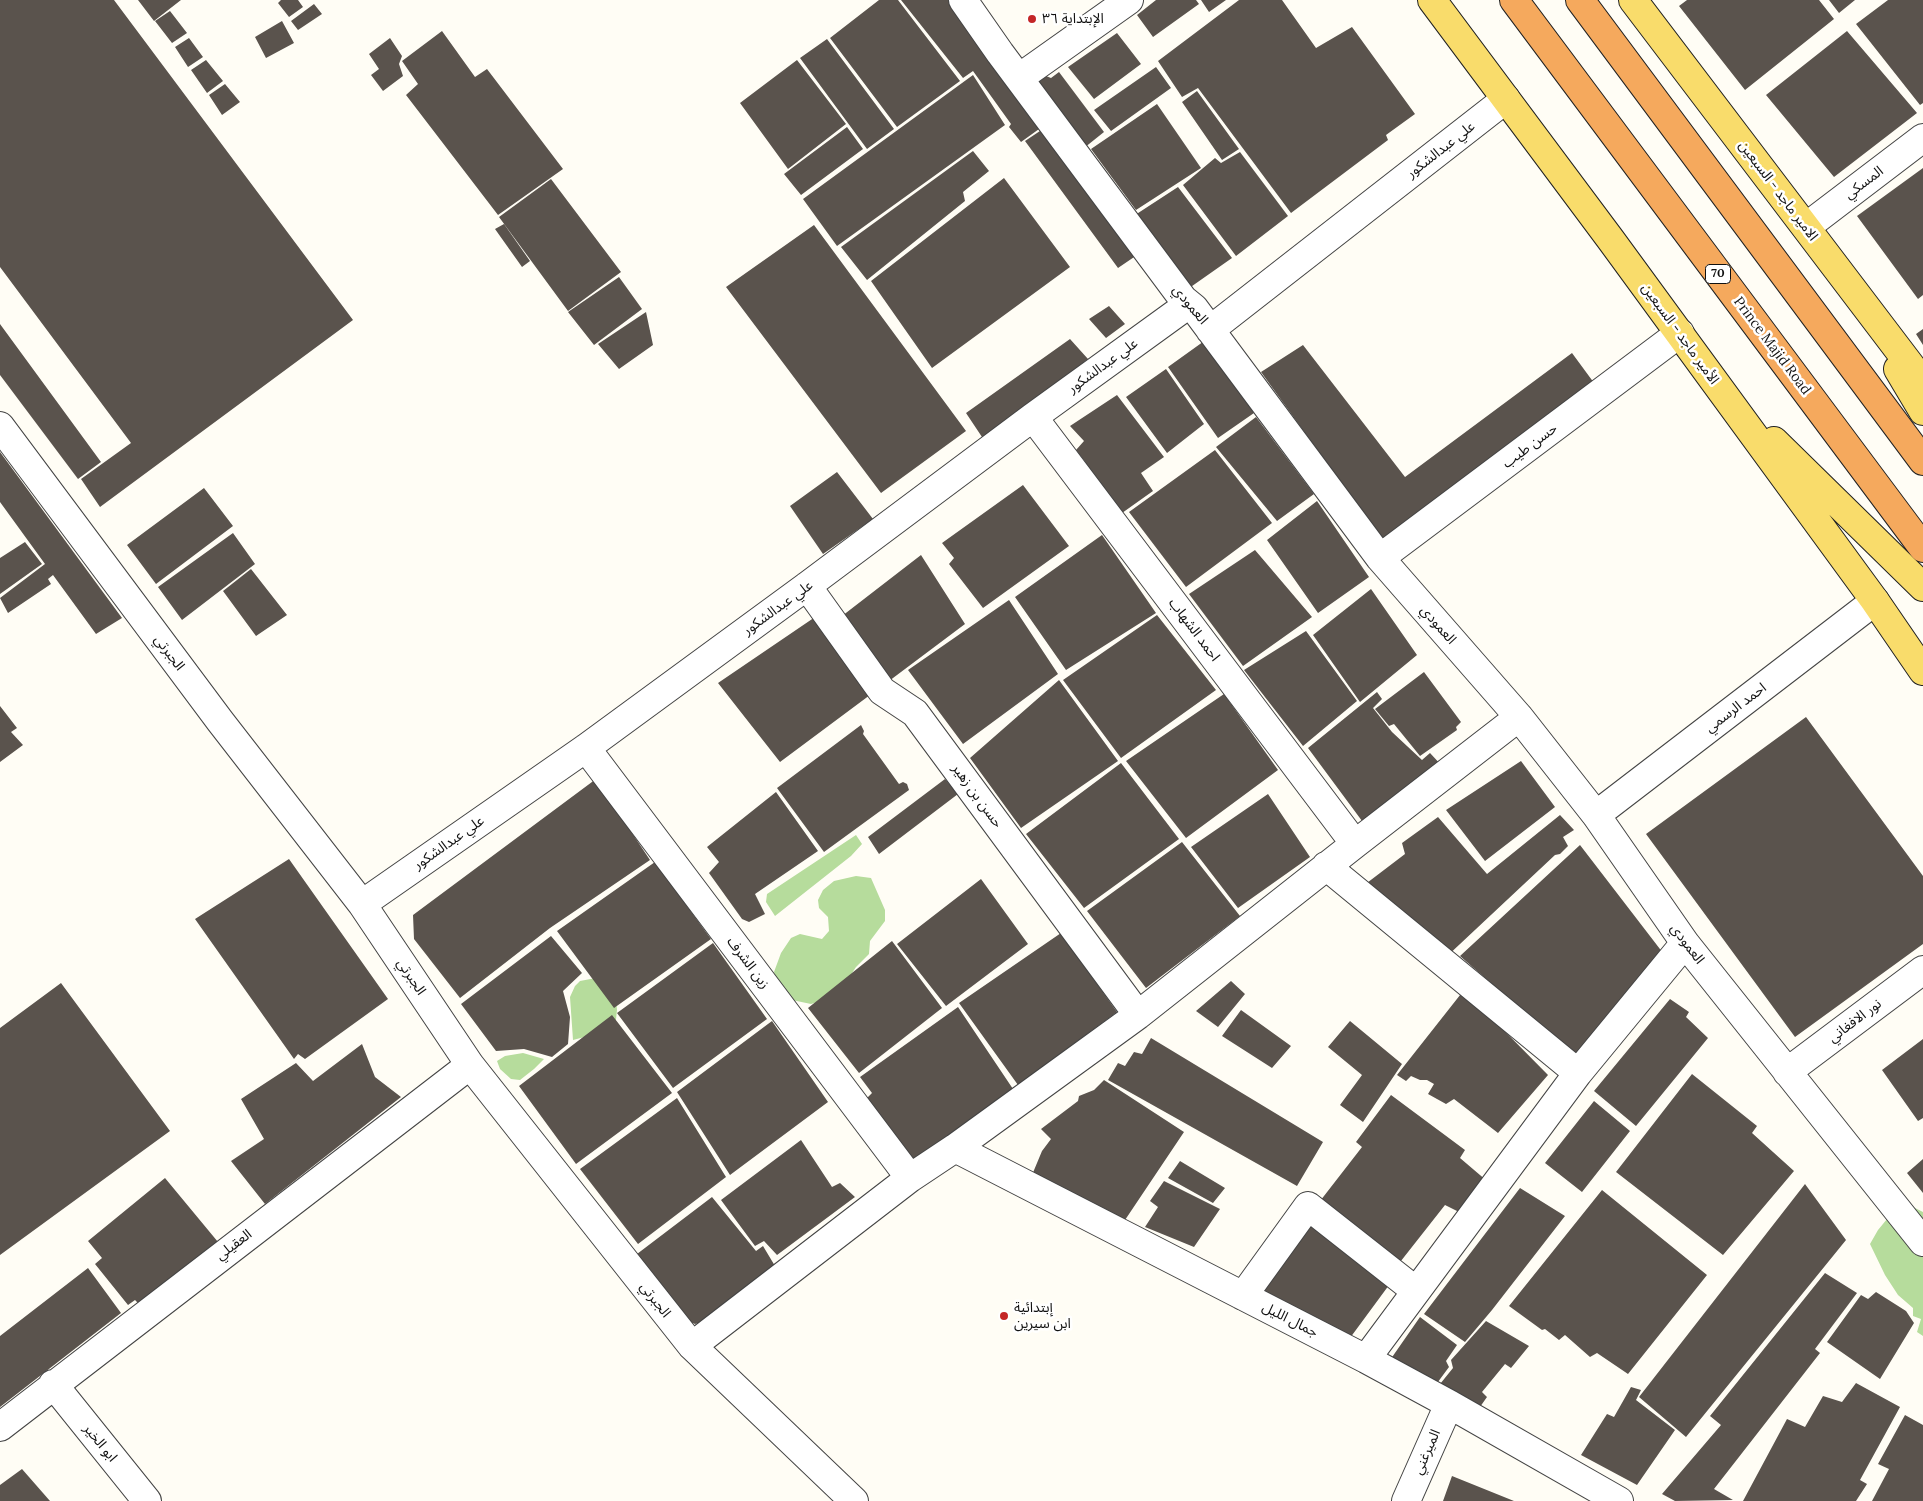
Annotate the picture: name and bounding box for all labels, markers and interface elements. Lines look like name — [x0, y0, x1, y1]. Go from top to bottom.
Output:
place label: الإبتداية ٣٦ — [1042, 11, 1104, 27]
marker: الإبتداية ٣٦ — [1026, 13, 1038, 25]
street label: علي عبدالشكور — [1403, 118, 1479, 182]
street label: الامير ماجد - السبعين — [1735, 138, 1821, 244]
street label: المسكي — [1841, 163, 1887, 203]
road number: 70 — [1706, 264, 1730, 284]
street label: الأمير ماجد - السبعين — [1638, 280, 1722, 388]
street label: العمودي — [1169, 282, 1211, 328]
street label: Prince Majid Road — [1730, 294, 1814, 398]
street label: علي عبدالشكور — [1065, 335, 1141, 397]
street label: حسن طيب — [1499, 420, 1561, 472]
street label: علي عبدالشكور — [740, 577, 816, 639]
street label: احمد الشهاب — [1165, 595, 1223, 665]
street label: العمودي — [1416, 602, 1460, 648]
street label: الجبرتي — [150, 632, 188, 674]
street label: احمد الرسمي — [1702, 680, 1770, 736]
street label: حسن بن زهير — [948, 761, 1006, 831]
street label: علي عبدالشكور — [410, 813, 488, 873]
street label: العمودي — [1666, 920, 1708, 968]
street label: زين الشرف — [723, 934, 773, 992]
street label: الجبرتي — [393, 956, 429, 998]
street label: نور الافغاني — [1825, 996, 1885, 1046]
street label: العقيلي — [213, 1226, 255, 1264]
street label: الجبرتي — [636, 1279, 674, 1321]
street label: جمال الليل — [1259, 1299, 1321, 1341]
place label: إبتدائية ابن سيرين — [1014, 1300, 1071, 1332]
marker: إبتدائية ابن سيرين — [998, 1310, 1010, 1322]
street label: ابو الخير — [80, 1421, 120, 1465]
street label: الميرغني — [1410, 1427, 1444, 1477]

